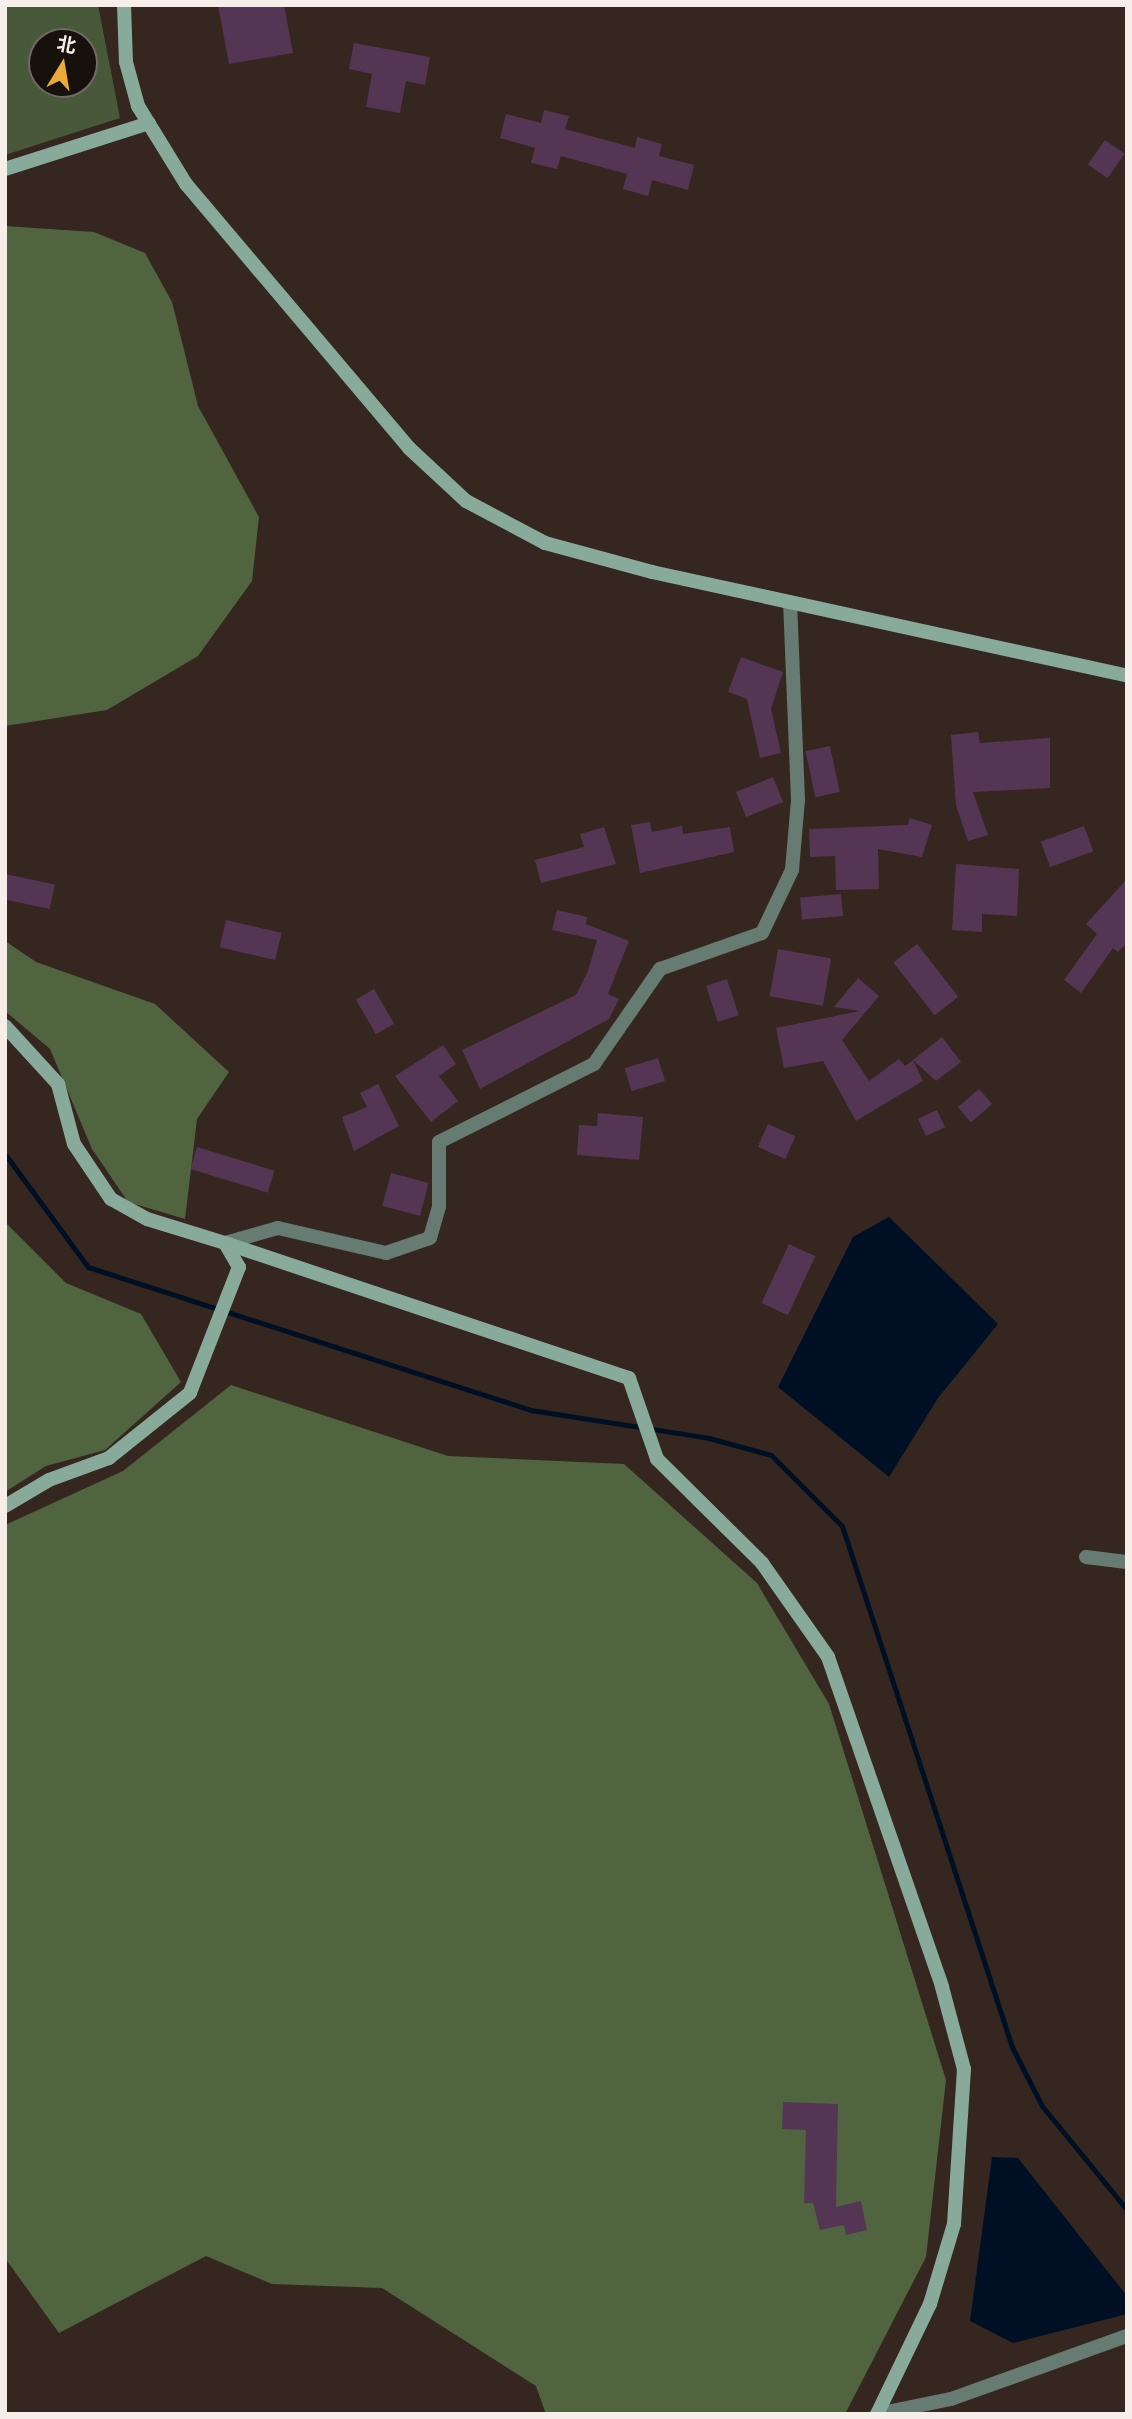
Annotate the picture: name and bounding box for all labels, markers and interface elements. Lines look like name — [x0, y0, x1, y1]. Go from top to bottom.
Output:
north arrow — [28, 28, 98, 98]
text: 北 — [55, 31, 78, 58]

